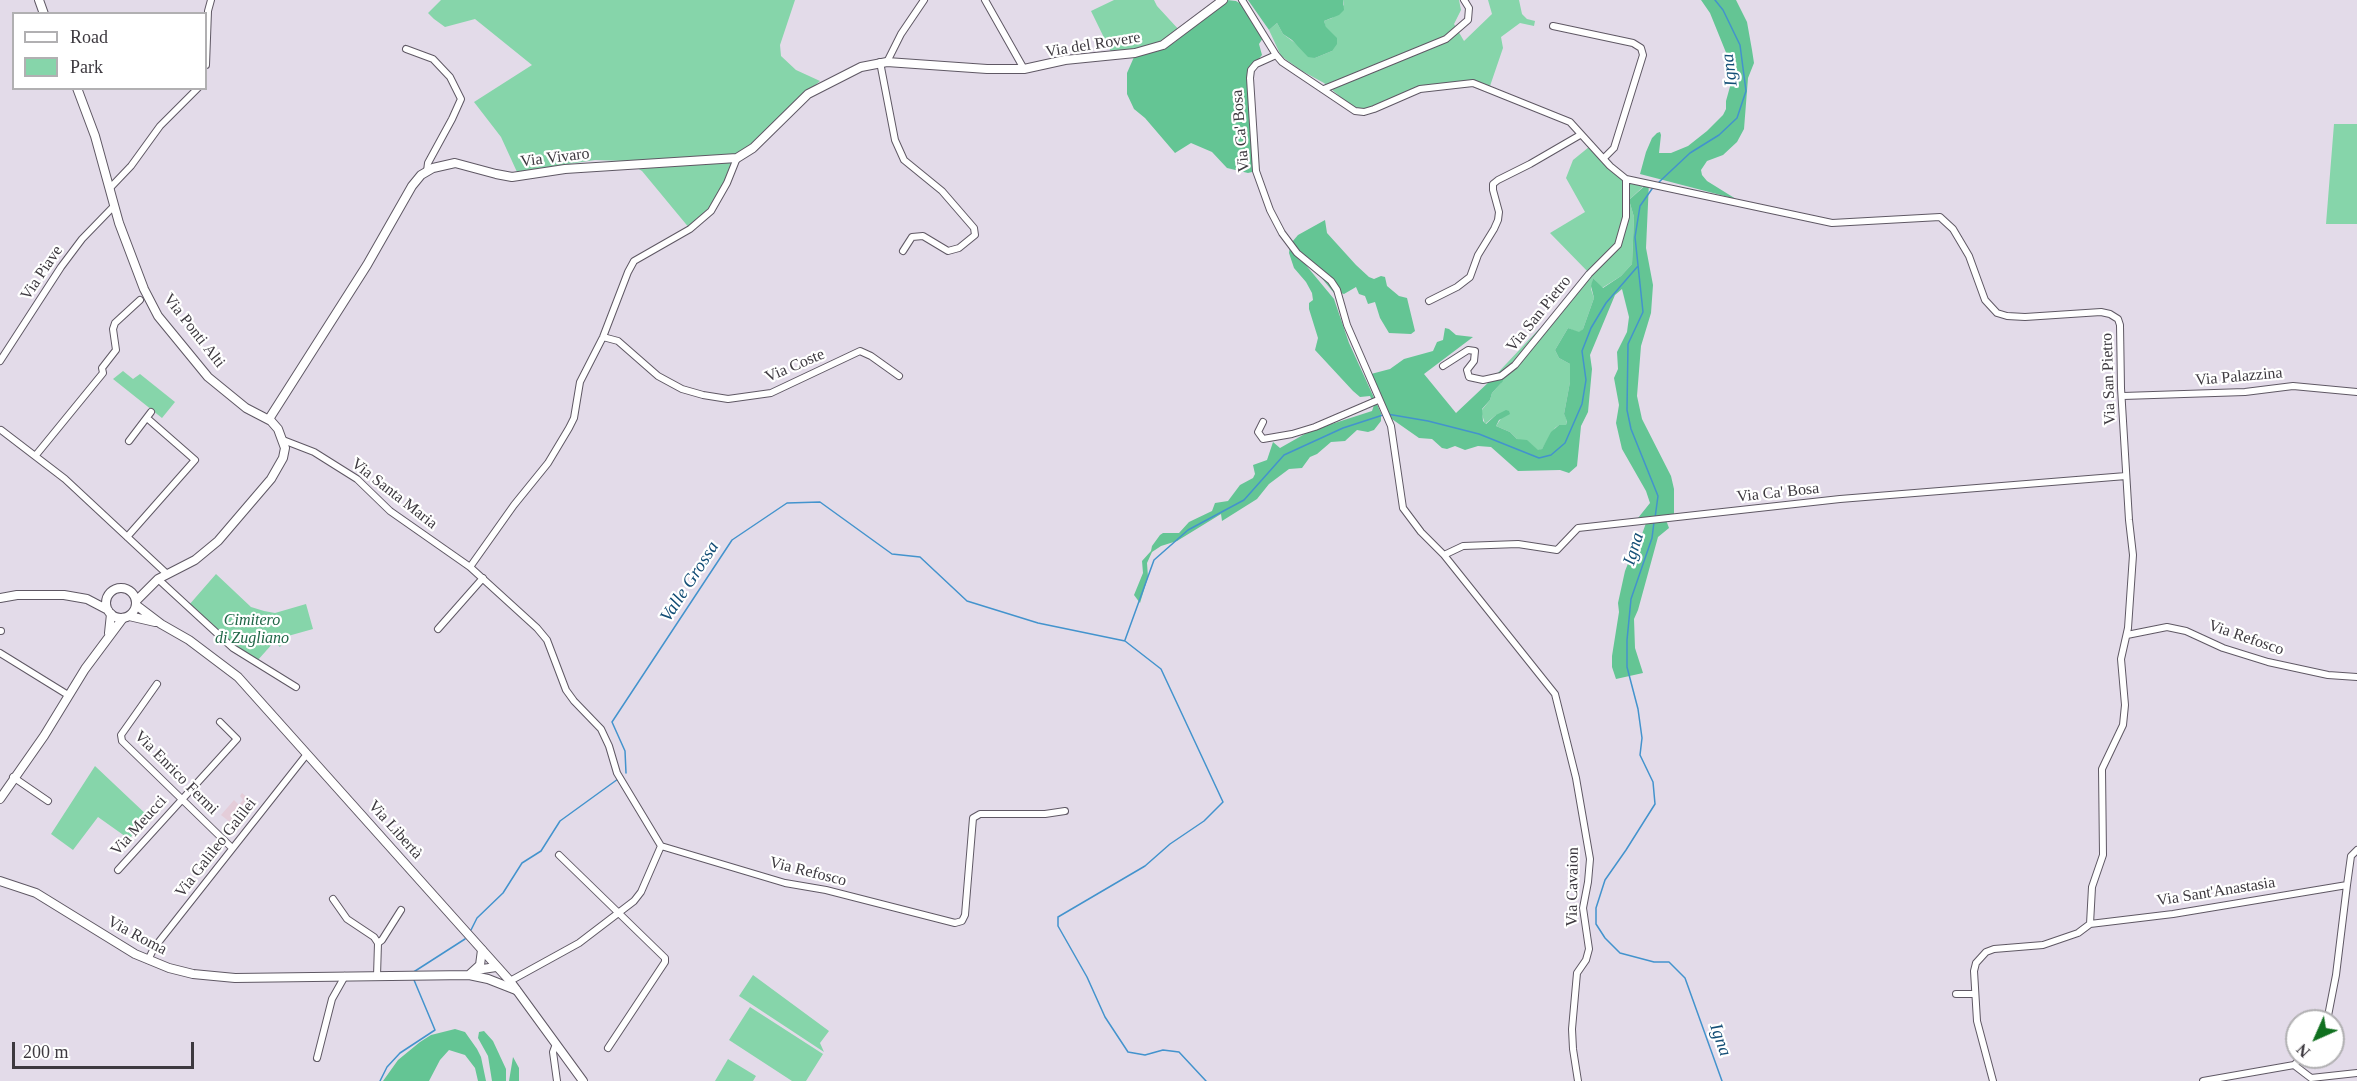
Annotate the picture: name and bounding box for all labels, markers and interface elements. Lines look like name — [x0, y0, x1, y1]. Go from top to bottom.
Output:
legend — [12, 12, 207, 90]
text: Road — [70, 27, 108, 47]
street label: Via del Rovere — [1044, 28, 1142, 62]
water label: Igna — [1717, 52, 1743, 88]
text: Park — [70, 57, 103, 77]
street label: Via Ca' Bosa — [1228, 89, 1254, 173]
street label: Via Vivaro — [519, 144, 591, 172]
street label: Via Piave — [17, 242, 67, 304]
street label: Via San Pietro — [1502, 272, 1576, 356]
street label: Via Ponti Alti — [159, 290, 229, 372]
street label: Via San Pietro — [2098, 333, 2120, 425]
street label: Via Coste — [762, 345, 828, 387]
street label: Via Palazzina — [2195, 364, 2283, 390]
street label: Via Santa Maria — [347, 454, 441, 534]
street label: Via Ca' Bosa — [1736, 479, 1820, 507]
water label: Igna — [1619, 530, 1649, 568]
water label: Valle Grossa — [656, 538, 724, 626]
park label: Cimitero di Zugliano — [215, 611, 289, 649]
street label: Via Refosco — [2206, 616, 2286, 660]
street label: Via Enrico Fermi — [130, 727, 222, 819]
street label: Via Meucci — [107, 792, 171, 860]
street label: Via Galileo Galilei — [171, 795, 261, 901]
street label: Via Libertà — [364, 797, 426, 863]
street label: Via Cavaion — [1563, 847, 1583, 927]
street label: Via Refosco — [768, 853, 848, 891]
street label: Via Sant'Anastasia — [2155, 873, 2277, 911]
street label: Via Roma — [104, 912, 170, 960]
north arrow — [2285, 1009, 2345, 1069]
water label: Igna — [1704, 1021, 1736, 1059]
scale bar — [15, 1030, 196, 1068]
text: N — [2293, 1041, 2313, 1061]
text: 200 m — [23, 1042, 69, 1062]

